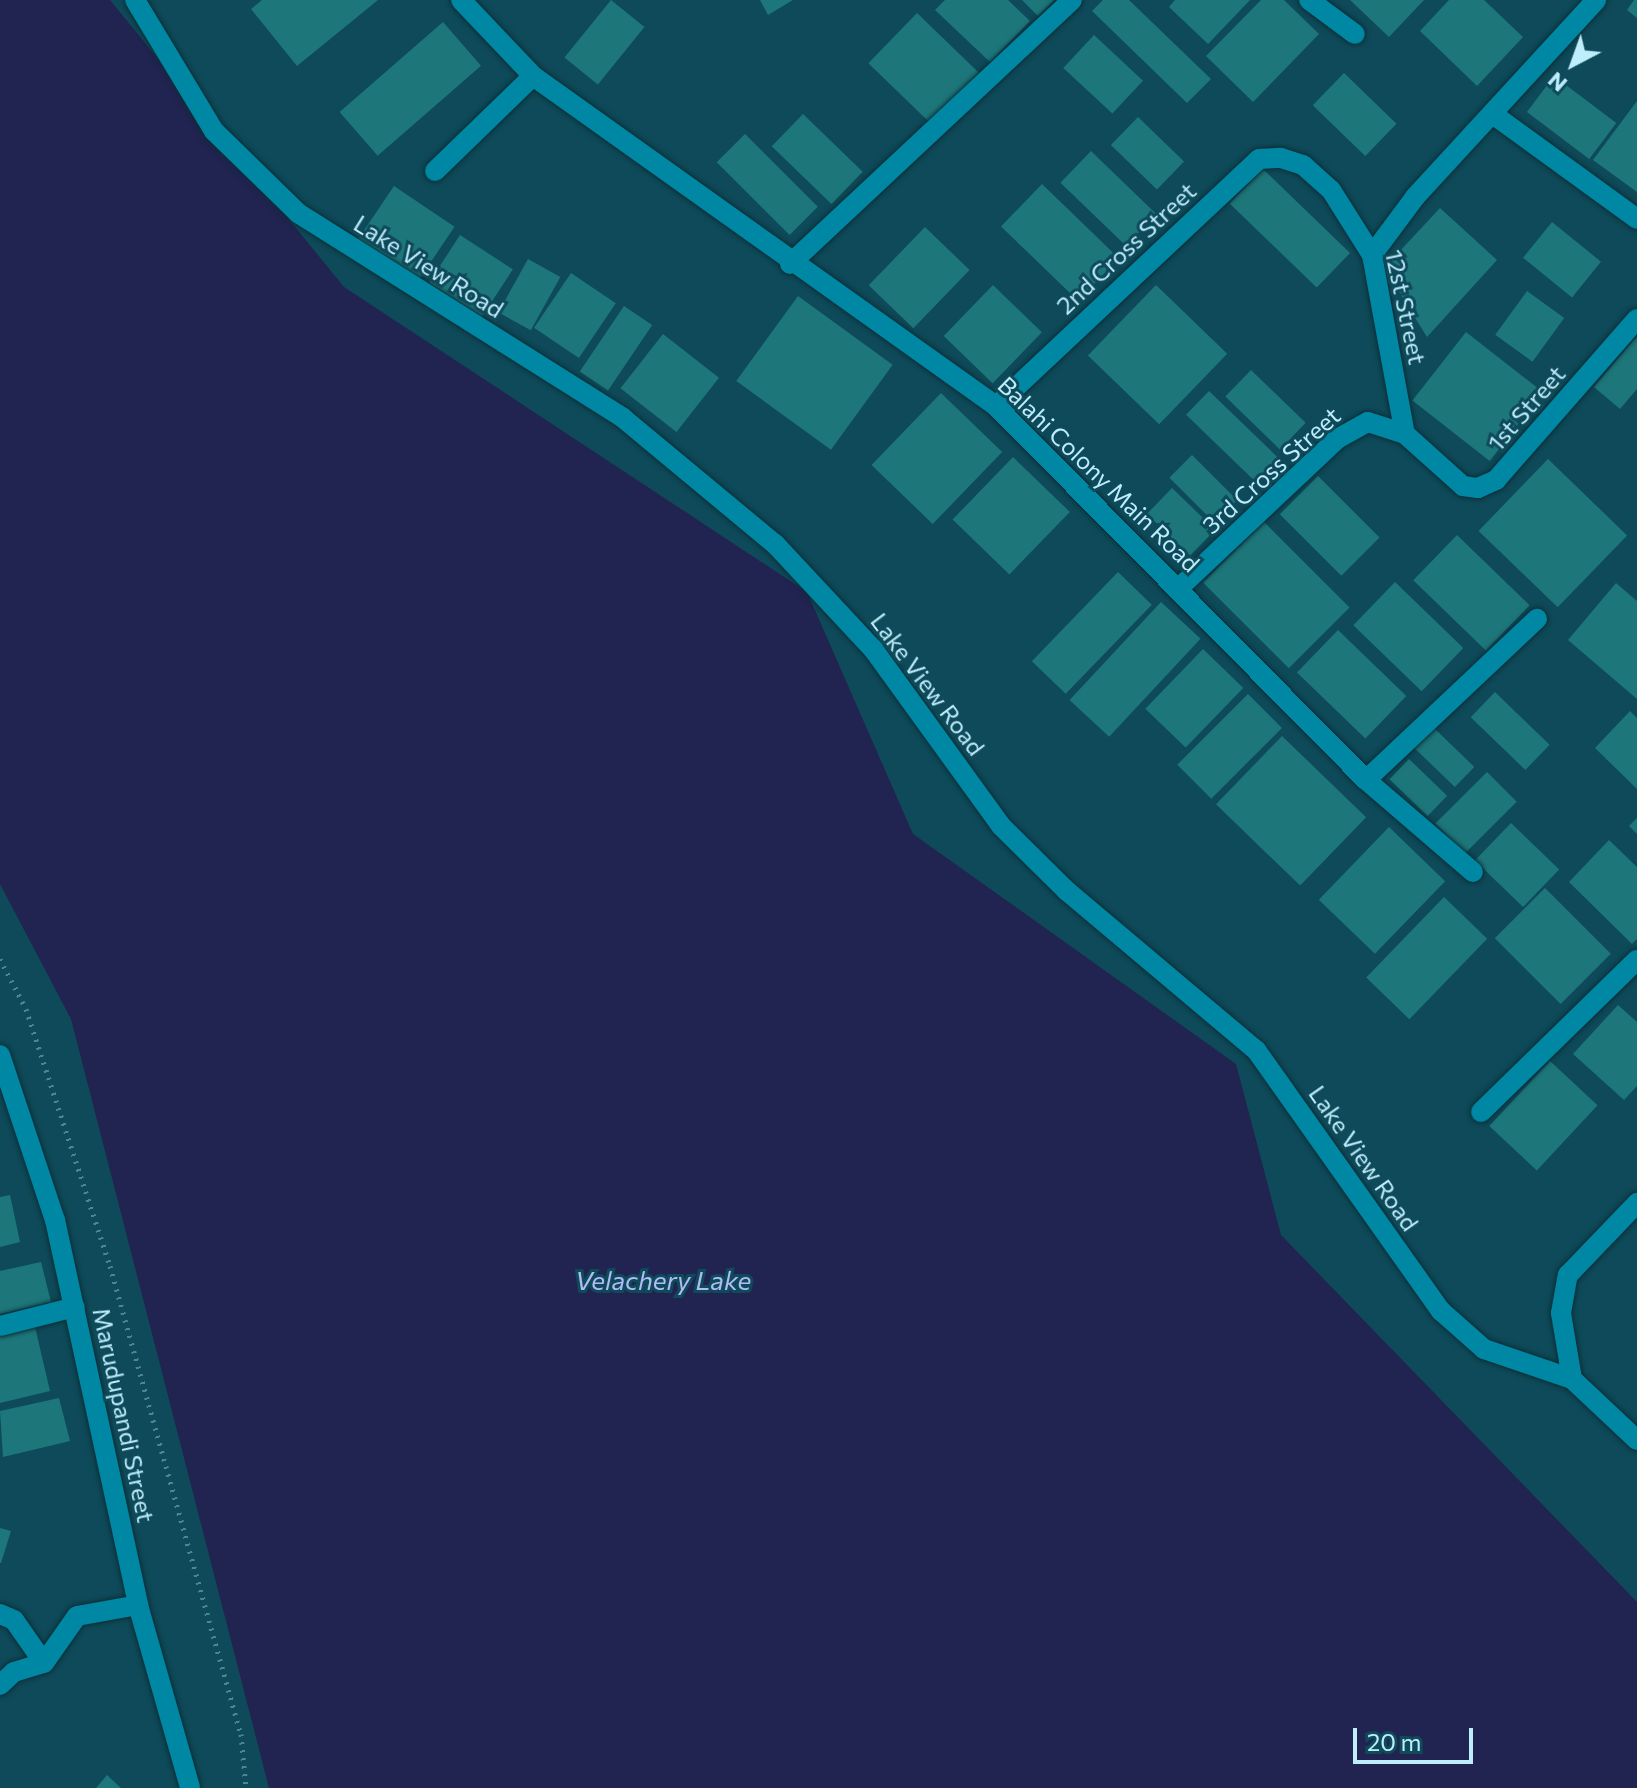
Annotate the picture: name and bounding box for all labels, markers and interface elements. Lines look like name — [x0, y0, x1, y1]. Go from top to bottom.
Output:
north arrow — [1533, 24, 1613, 104]
text: N — [1542, 67, 1572, 98]
street label: 2nd Cross Street — [1051, 176, 1201, 320]
street label: Lake View Road — [349, 209, 509, 323]
street label: 12st Street — [1380, 247, 1432, 367]
street label: 1st Street — [1481, 360, 1571, 456]
street label: Balahi Colony Main Road — [992, 370, 1206, 578]
street label: 3rd Cross Street — [1196, 401, 1346, 539]
street label: Lake View Road — [865, 607, 991, 761]
street label: Lake View Road — [1303, 1080, 1425, 1236]
water label: Velachery Lake — [575, 1264, 751, 1296]
street label: Marudupandi Street — [87, 1305, 161, 1525]
scale bar — [1357, 1712, 1477, 1762]
text: 20 m — [1367, 1727, 1421, 1756]

